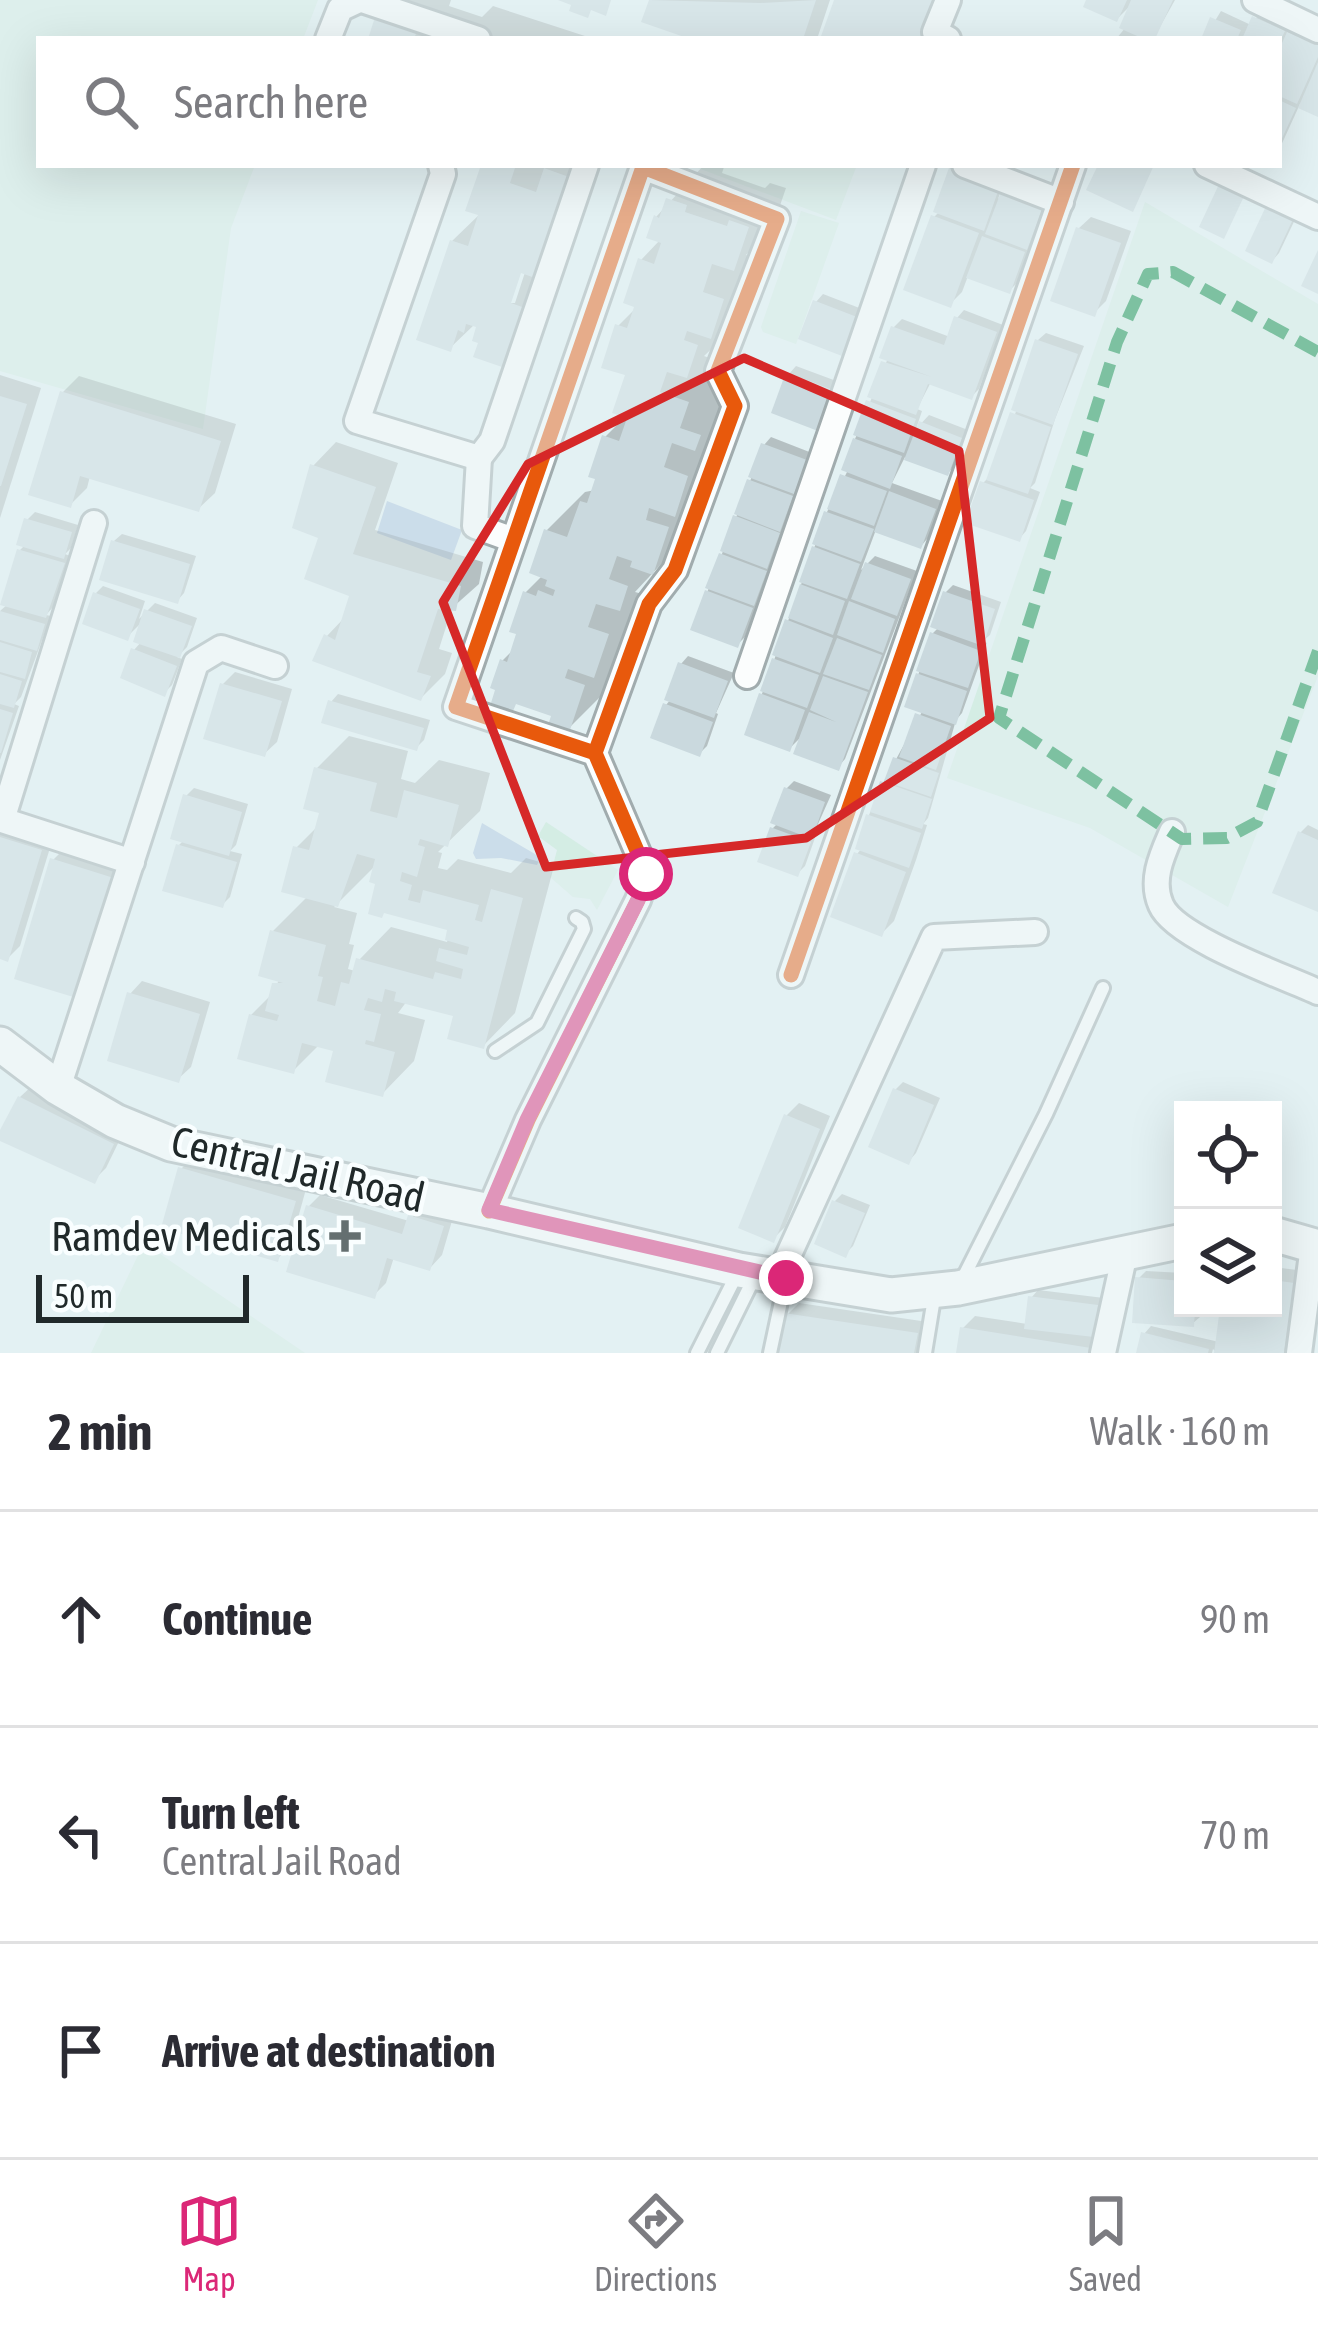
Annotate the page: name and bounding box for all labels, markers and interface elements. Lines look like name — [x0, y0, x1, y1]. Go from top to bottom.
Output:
search box — [36, 36, 1282, 168]
icon: search — [78, 69, 144, 135]
text: Search here — [174, 76, 368, 128]
route start — [619, 847, 673, 901]
map controls — [1174, 1101, 1282, 1317]
button: locate — [1174, 1101, 1282, 1209]
street label: Central Jail Road — [167, 1117, 429, 1221]
button: layers — [1174, 1209, 1282, 1317]
place label: Ramdev Medicals — [51, 1212, 321, 1260]
marker: Ramdev Medicals — [332, 1223, 358, 1249]
route end — [759, 1251, 813, 1305]
scale bar — [36, 1269, 249, 1322]
text: 50 m — [54, 1277, 113, 1315]
text: 2 min — [48, 1402, 152, 1461]
text: Walk · 160 m — [1090, 1409, 1270, 1453]
icon: ahead — [48, 1586, 114, 1652]
text: Continue — [162, 1593, 313, 1645]
text: 90 m — [1200, 1597, 1270, 1641]
text: Turn left — [162, 1787, 300, 1839]
icon: left — [48, 1802, 114, 1868]
text: 70 m — [1200, 1813, 1270, 1857]
text: Central Jail Road — [162, 1839, 402, 1883]
icon: arrive — [48, 2018, 114, 2084]
text: Arrive at destination — [162, 2025, 496, 2077]
tab: Map — [176, 2188, 242, 2298]
tab: Directions — [594, 2188, 717, 2298]
tab: Saved — [1069, 2188, 1142, 2298]

